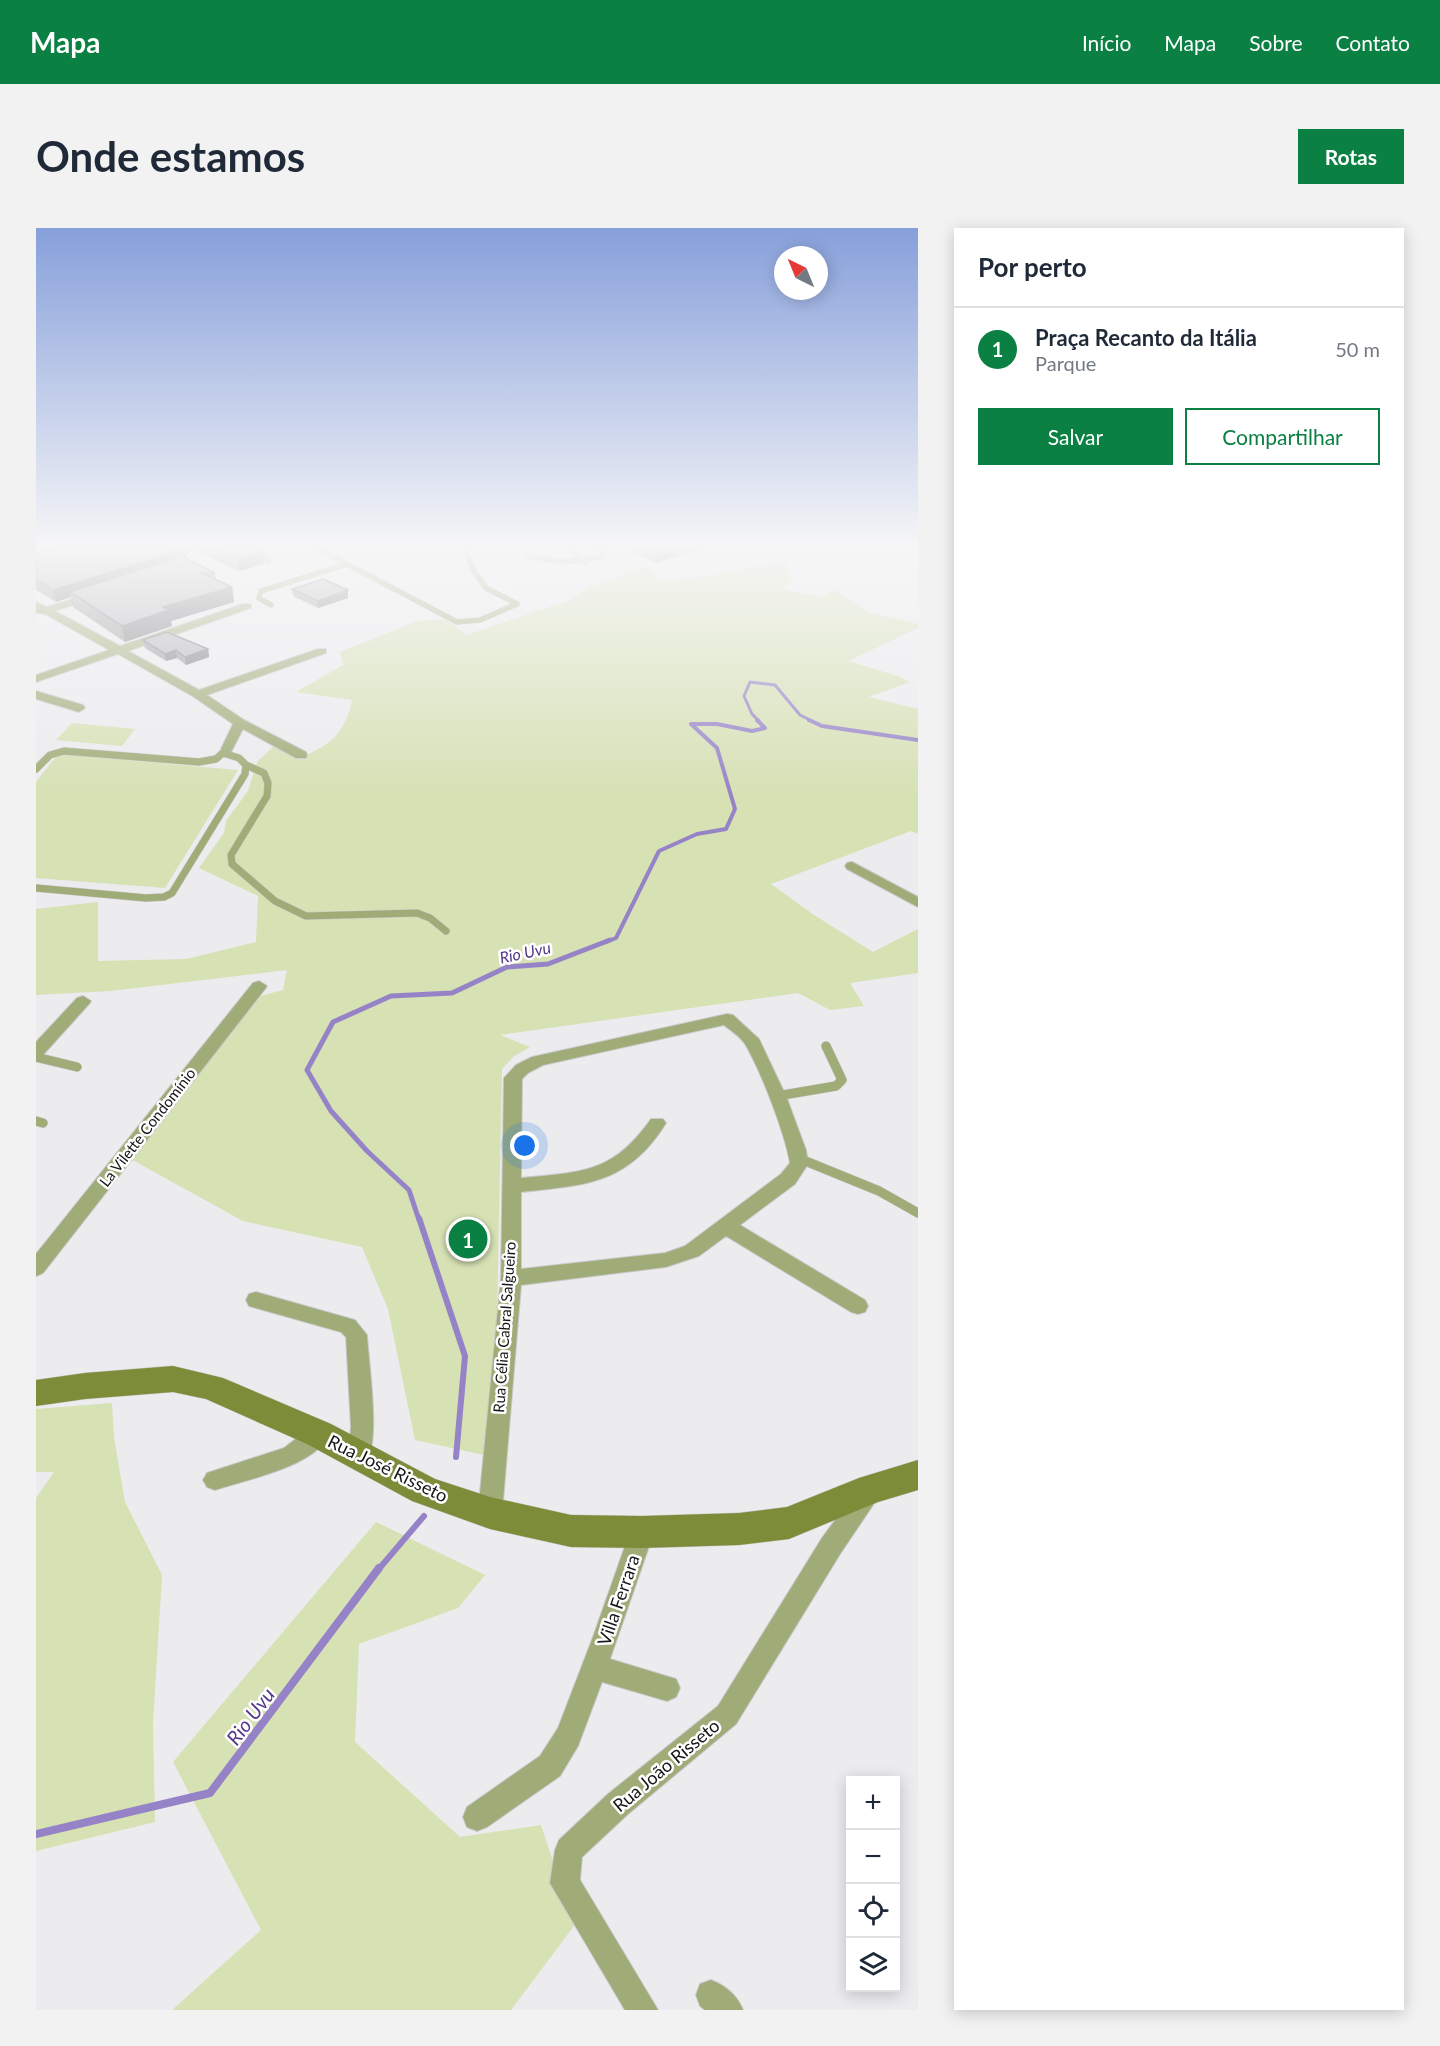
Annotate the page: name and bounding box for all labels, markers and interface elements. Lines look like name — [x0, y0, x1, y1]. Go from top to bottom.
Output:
text: Mapa — [30, 25, 100, 59]
text: Início — [1082, 30, 1131, 55]
text: Mapa — [1164, 30, 1216, 55]
text: Sobre — [1249, 30, 1302, 55]
text: Contato — [1335, 30, 1410, 55]
button: Rotas — [1298, 129, 1404, 184]
text: Onde estamos — [36, 131, 305, 181]
north arrow — [774, 246, 828, 300]
text: Por perto — [978, 251, 1087, 283]
text: Praça Recanto da Itália — [1035, 324, 1257, 351]
text: 1 — [992, 337, 1003, 361]
text: 50 m — [1335, 337, 1380, 361]
text: Parque — [1035, 351, 1096, 375]
button: Salvar — [978, 408, 1173, 465]
button: Compartilhar — [1185, 408, 1380, 465]
water label: Rio Uvu — [498, 937, 552, 967]
street label: La Vilette Condomínio — [95, 1064, 199, 1190]
your location — [510, 1131, 539, 1160]
pin: 1 — [448, 1216, 488, 1262]
street label: Rua Célia Cabral Salgueiro — [489, 1241, 519, 1413]
street label: Rua José Risseto — [325, 1430, 451, 1506]
street label: Villa Ferrara — [592, 1552, 644, 1648]
water label: Rio Uvu — [221, 1683, 279, 1749]
street label: Rua João Risseto — [608, 1714, 724, 1816]
map controls — [846, 1776, 900, 1992]
button: + — [846, 1776, 900, 1830]
button: − — [846, 1830, 900, 1884]
button: locate — [846, 1884, 900, 1938]
button: layers — [846, 1938, 900, 1992]

